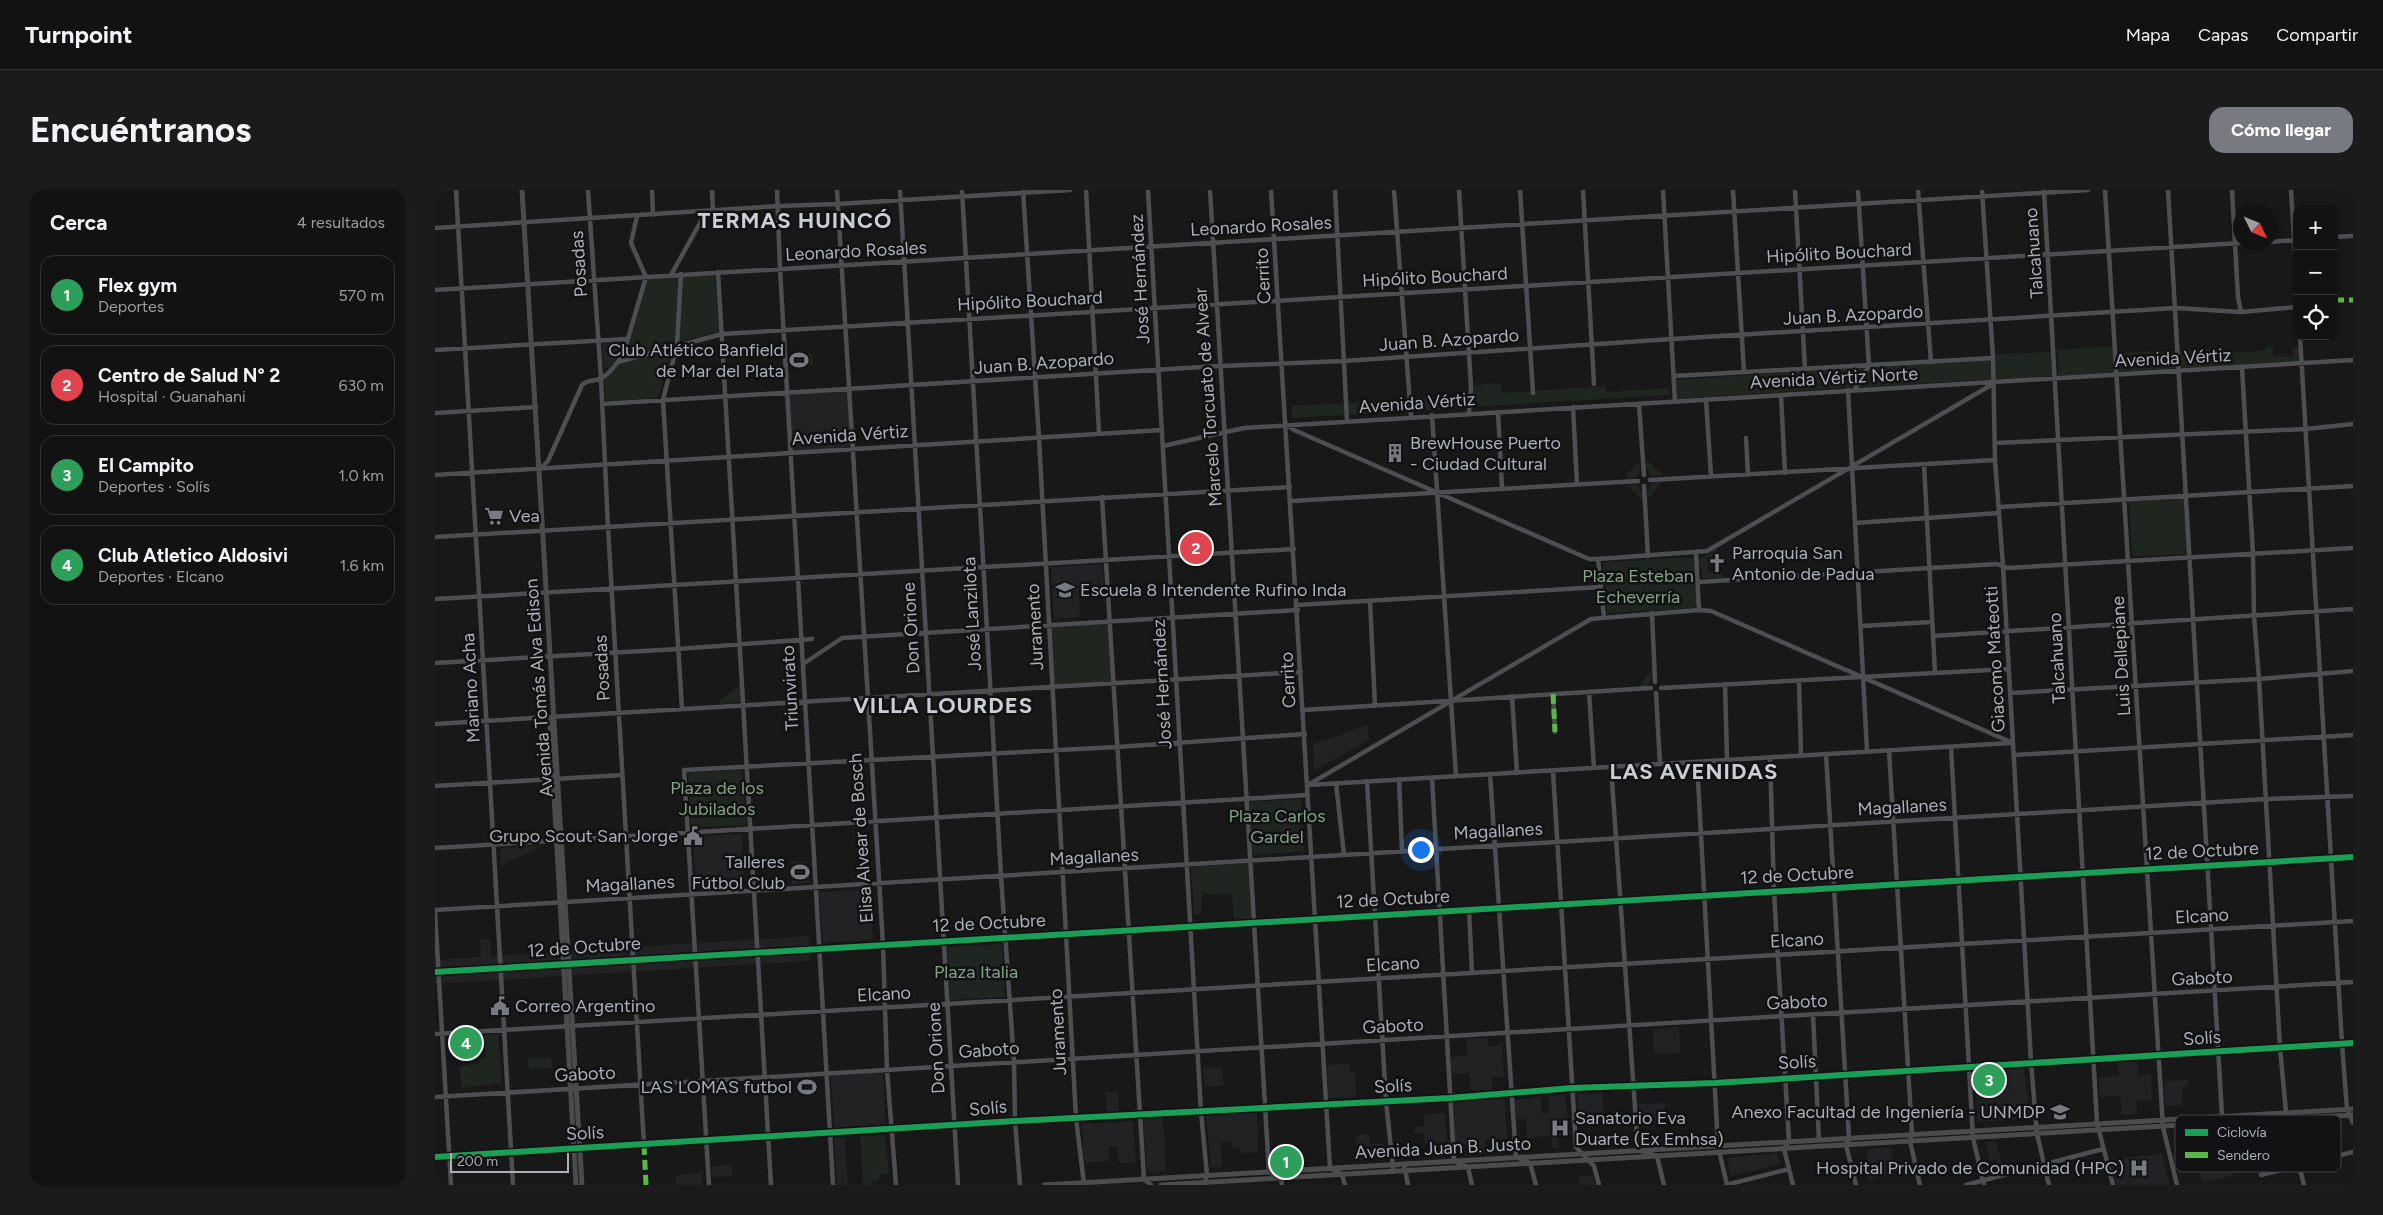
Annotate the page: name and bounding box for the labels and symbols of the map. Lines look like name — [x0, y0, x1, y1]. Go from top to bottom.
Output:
north arrow — [2233, 205, 2278, 250]
district label: TERMAS HUINCÓ — [698, 207, 892, 234]
street label: Talcahuano — [2020, 207, 2048, 299]
street label: Leonardo Rosales — [1190, 211, 1332, 241]
street label: José Hernández — [1126, 213, 1154, 345]
street label: Posadas — [566, 230, 592, 298]
street label: Leonardo Rosales — [785, 236, 927, 266]
street label: Hipólito Bouchard — [1766, 238, 1912, 268]
street label: Cerrito — [1251, 247, 1275, 305]
street label: Hipólito Bouchard — [1362, 262, 1508, 292]
street label: Hipólito Bouchard — [957, 286, 1103, 316]
street label: Marcelo Torcuato de Alvear — [1189, 286, 1227, 508]
street label: Juan B. Azopardo — [1782, 300, 1924, 330]
street label: Juan B. Azopardo — [1378, 324, 1520, 356]
place label: Club Atlético Banfield de Mar del Plata — [608, 339, 784, 382]
street label: Avenida Vértiz — [2114, 344, 2232, 372]
street label: Juan B. Azopardo — [973, 347, 1115, 379]
sports icon: Club Atlético Banfield de Mar del Plata — [788, 349, 810, 371]
street label: Avenida Vértiz Norte — [1749, 363, 1919, 393]
street label: Avenida Vértiz — [1358, 388, 1476, 418]
street label: Avenida Vértiz — [791, 420, 909, 450]
place label: BrewHouse Puerto - Ciudad Cultural — [1410, 432, 1561, 475]
building icon: BrewHouse Puerto - Ciudad Cultural — [1384, 442, 1406, 464]
supermarket icon: Vea — [483, 505, 505, 527]
place label: Vea — [509, 505, 540, 527]
pin: 2 — [1180, 529, 1212, 567]
place label: Parroquia San Antonio de Padua — [1732, 542, 1875, 585]
church icon: Parroquia San Antonio de Padua — [1706, 552, 1728, 574]
street label: José Lanzilota — [958, 556, 986, 672]
park label: Plaza Esteban Echeverría — [1582, 565, 1694, 608]
street label: Avenida Tomás Alva Edison — [520, 578, 558, 798]
school or university icon: Escuela 8 Intendente Rufino Inda — [1054, 579, 1076, 601]
place label: Escuela 8 Intendente Rufino Inda — [1080, 579, 1346, 601]
street label: Don Orione — [898, 581, 924, 674]
street label: Juramento — [1022, 583, 1048, 671]
street label: Giacomo Mateotti — [1980, 585, 2010, 733]
street label: Luis Dellepiane — [2107, 595, 2135, 717]
street label: Talcahuano — [2044, 612, 2070, 704]
street label: José Hernández — [1148, 618, 1176, 750]
street label: Mariano Acha — [457, 633, 485, 743]
street label: Posadas — [589, 634, 615, 702]
street label: Triunvirato — [777, 645, 803, 731]
street label: Cerrito — [1276, 651, 1300, 709]
district label: VILLA LOURDES — [853, 692, 1033, 719]
street label: Elisa Alvear de Bosch — [844, 752, 878, 924]
district label: LAS AVENIDAS — [1610, 758, 1778, 785]
park label: Plaza de los Jubilados — [670, 777, 764, 820]
street label: Magallanes — [1857, 794, 1947, 820]
park label: Plaza Carlos Gardel — [1228, 805, 1326, 848]
street label: Magallanes — [1453, 818, 1543, 844]
place label: Grupo Scout San Jorge — [489, 825, 678, 847]
public building icon: Grupo Scout San Jorge — [682, 825, 704, 847]
your location — [1408, 837, 1434, 863]
street label: 12 de Octubre — [2145, 837, 2260, 865]
street label: Magallanes — [1049, 844, 1139, 870]
place label: Talleres Fútbol Club — [692, 851, 785, 894]
sports icon: Talleres Fútbol Club — [789, 861, 811, 883]
street label: 12 de Octubre — [1740, 861, 1855, 889]
street label: Magallanes — [585, 871, 675, 897]
street label: 12 de Octubre — [1336, 885, 1451, 913]
street label: Elcano — [2174, 904, 2230, 928]
street label: 12 de Octubre — [932, 909, 1047, 937]
street label: Elcano — [1769, 928, 1825, 952]
street label: 12 de Octubre — [526, 932, 642, 962]
street label: Elcano — [1365, 952, 1421, 976]
park label: Plaza Italia — [934, 961, 1018, 983]
street label: Gaboto — [2171, 965, 2233, 991]
street label: Elcano — [856, 982, 912, 1006]
street label: Juramento — [1045, 988, 1071, 1076]
street label: Gaboto — [1766, 989, 1828, 1015]
public building icon: Correo Argentino — [489, 995, 511, 1017]
place label: Correo Argentino — [515, 995, 655, 1017]
street label: Don Orione — [923, 1001, 949, 1094]
street label: Gaboto — [1362, 1013, 1424, 1039]
pin: 4 — [450, 1024, 482, 1062]
street label: Solís — [2182, 1026, 2222, 1050]
street label: Gaboto — [958, 1037, 1020, 1063]
street label: Solís — [1777, 1050, 1817, 1074]
street label: Gaboto — [554, 1061, 616, 1087]
pin: 3 — [1973, 1061, 2005, 1099]
street label: Solís — [1373, 1074, 1413, 1098]
place label: LAS LOMAS futbol — [641, 1076, 792, 1098]
sports icon: LAS LOMAS futbol — [796, 1076, 818, 1098]
street label: Solís — [968, 1095, 1008, 1121]
place label: Anexo Facultad de Ingeniería - UNMDP — [1731, 1101, 2045, 1123]
school or university icon: Anexo Facultad de Ingeniería - UNMDP — [2049, 1101, 2071, 1123]
place label: Sanatorio Eva Duarte (Ex Emhsa) — [1575, 1107, 1724, 1150]
legend — [2175, 1115, 2341, 1172]
hospital icon: Sanatorio Eva Duarte (Ex Emhsa) — [1549, 1117, 1571, 1139]
street label: Solís — [565, 1121, 605, 1145]
text: Ciclovía — [2217, 1124, 2267, 1141]
street label: Avenida Juan B. Justo — [1354, 1132, 1532, 1164]
pin: 1 — [1270, 1143, 1302, 1181]
text: Sendero — [2217, 1147, 2270, 1164]
scale bar — [450, 1150, 569, 1173]
place label: Hospital Privado de Comunidad (HPC) — [1816, 1157, 2124, 1179]
hospital icon: Hospital Privado de Comunidad (HPC) — [2128, 1157, 2150, 1179]

